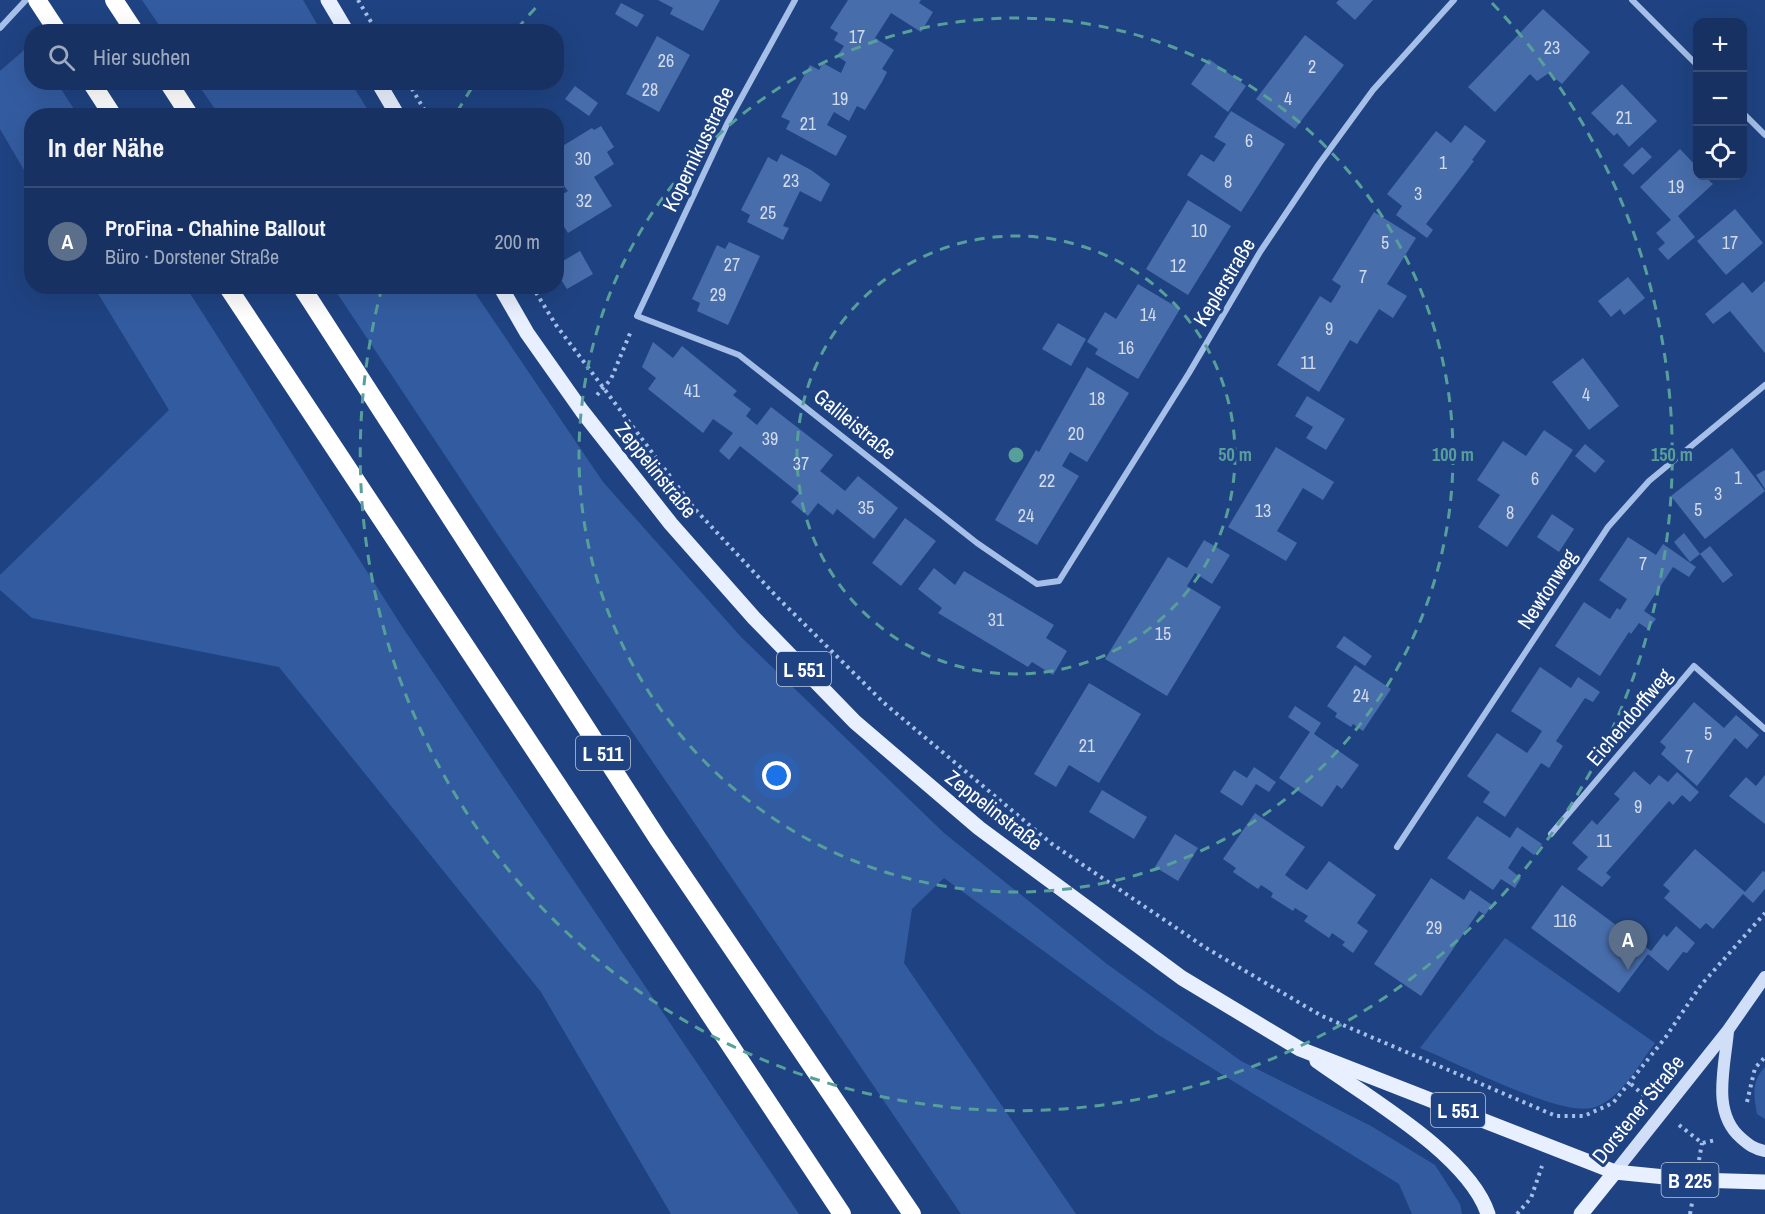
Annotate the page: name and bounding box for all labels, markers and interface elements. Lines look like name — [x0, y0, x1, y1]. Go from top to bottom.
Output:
map controls — [1693, 18, 1747, 180]
button: + — [1693, 18, 1747, 72]
search box — [24, 24, 564, 90]
house number: 17 — [849, 24, 865, 49]
house number: 23 — [1544, 35, 1560, 60]
icon: search — [45, 41, 78, 74]
text: Hier suchen — [93, 42, 190, 72]
house number: 26 — [658, 48, 674, 73]
house number: 2 — [1308, 54, 1316, 79]
button: − — [1693, 72, 1747, 126]
house number: 28 — [642, 77, 658, 102]
street label: Kopernikusstraße — [655, 82, 741, 216]
house number: 19 — [832, 86, 848, 111]
house number: 4 — [1284, 86, 1292, 111]
house number: 21 — [1616, 105, 1633, 130]
house number: 21 — [800, 111, 817, 136]
button: locate — [1693, 126, 1747, 180]
house number: 6 — [1245, 128, 1253, 153]
text: In der Nähe — [48, 130, 164, 165]
house number: 30 — [575, 146, 591, 171]
house number: 1 — [1439, 150, 1448, 175]
house number: 23 — [783, 168, 799, 193]
house number: 8 — [1224, 169, 1232, 194]
house number: 19 — [1668, 174, 1684, 199]
house number: 3 — [1414, 181, 1422, 206]
house number: 32 — [576, 188, 592, 213]
house number: 25 — [760, 200, 776, 225]
text: ProFina - Chahine Ballout — [105, 213, 326, 243]
house number: 10 — [1191, 218, 1207, 243]
text: A — [62, 228, 73, 255]
text: 200 m — [494, 228, 540, 255]
house number: 5 — [1381, 230, 1389, 255]
house number: 17 — [1722, 230, 1738, 255]
street label: Keplerstraße — [1186, 232, 1262, 332]
text: Büro · Dorstener Straße — [105, 243, 279, 270]
house number: 27 — [724, 252, 740, 277]
house number: 12 — [1170, 253, 1186, 278]
house number: 7 — [1359, 264, 1367, 289]
house number: 29 — [710, 282, 726, 307]
house number: 14 — [1140, 302, 1156, 327]
house number: 9 — [1325, 316, 1333, 341]
house number: 16 — [1118, 335, 1134, 360]
house number: 11 — [1300, 350, 1316, 375]
house number: 41 — [684, 378, 701, 403]
street label: Galileistraße — [808, 382, 902, 466]
house number: 4 — [1582, 382, 1590, 407]
house number: 18 — [1089, 386, 1105, 411]
street label: Zeppelinstraße — [608, 416, 704, 524]
house number: 20 — [1068, 421, 1084, 446]
house number: 39 — [762, 426, 778, 451]
text: 50 m — [1218, 442, 1252, 467]
text: 100 m — [1432, 442, 1474, 467]
text: 150 m — [1651, 442, 1693, 467]
centre of rings — [1006, 445, 1026, 465]
house number: 37 — [793, 451, 809, 476]
house number: 1 — [1734, 465, 1743, 490]
house number: 6 — [1531, 466, 1539, 491]
house number: 22 — [1039, 468, 1055, 493]
house number: 3 — [1714, 481, 1722, 506]
house number: 35 — [858, 495, 874, 520]
house number: 5 — [1694, 497, 1702, 522]
house number: 13 — [1255, 498, 1271, 523]
house number: 8 — [1506, 500, 1514, 525]
house number: 24 — [1018, 503, 1034, 528]
street label: Newtonweg — [1510, 543, 1584, 635]
house number: 7 — [1639, 551, 1647, 576]
house number: 31 — [988, 607, 1005, 632]
house number: 15 — [1155, 621, 1171, 646]
road number: L 551 — [777, 652, 831, 686]
street label: Eichendorffweg — [1580, 662, 1679, 772]
house number: 24 — [1353, 683, 1369, 708]
house number: 5 — [1704, 721, 1712, 746]
house number: 21 — [1079, 733, 1096, 758]
road number: L 511 — [576, 736, 630, 770]
house number: 7 — [1685, 744, 1693, 769]
your location — [762, 761, 791, 790]
street label: Zeppelinstraße — [939, 763, 1049, 857]
house number: 9 — [1634, 794, 1642, 819]
house number: 11 — [1596, 828, 1612, 853]
house number: 116 — [1553, 908, 1577, 933]
house number: 29 — [1426, 915, 1442, 940]
pin: A — [1608, 920, 1648, 970]
street label: Dorstener Straße — [1585, 1049, 1691, 1169]
road number: L 551 — [1431, 1093, 1485, 1127]
road number: B 225 — [1662, 1163, 1718, 1197]

